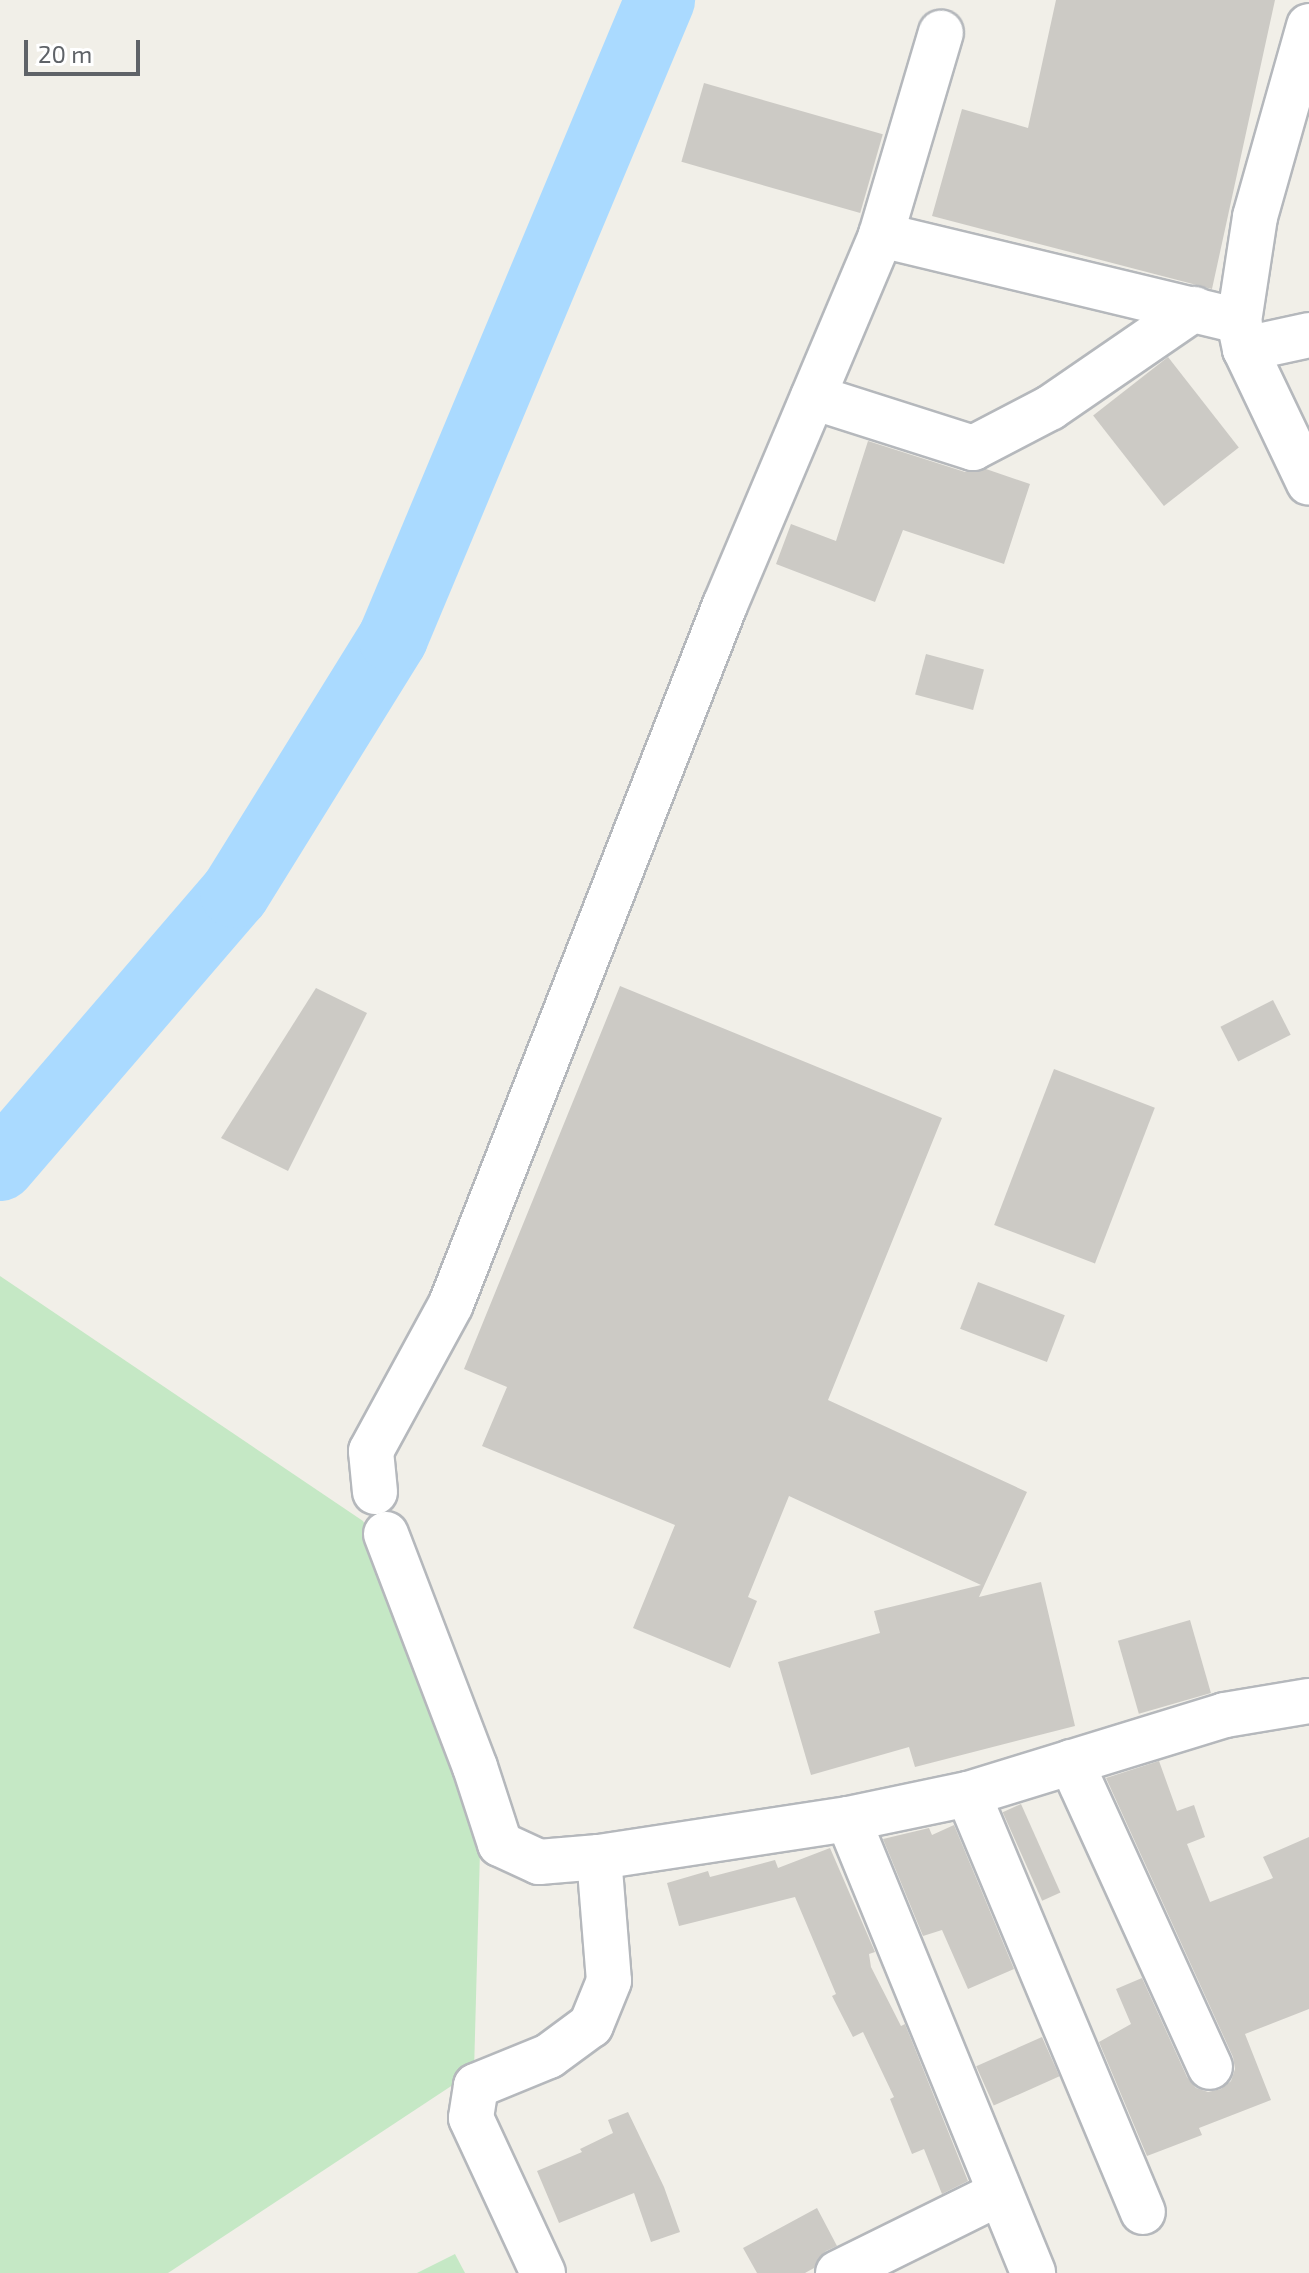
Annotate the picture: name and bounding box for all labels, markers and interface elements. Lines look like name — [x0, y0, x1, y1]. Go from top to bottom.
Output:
scale bar — [28, 24, 144, 74]
text: 20 m — [38, 39, 92, 68]

